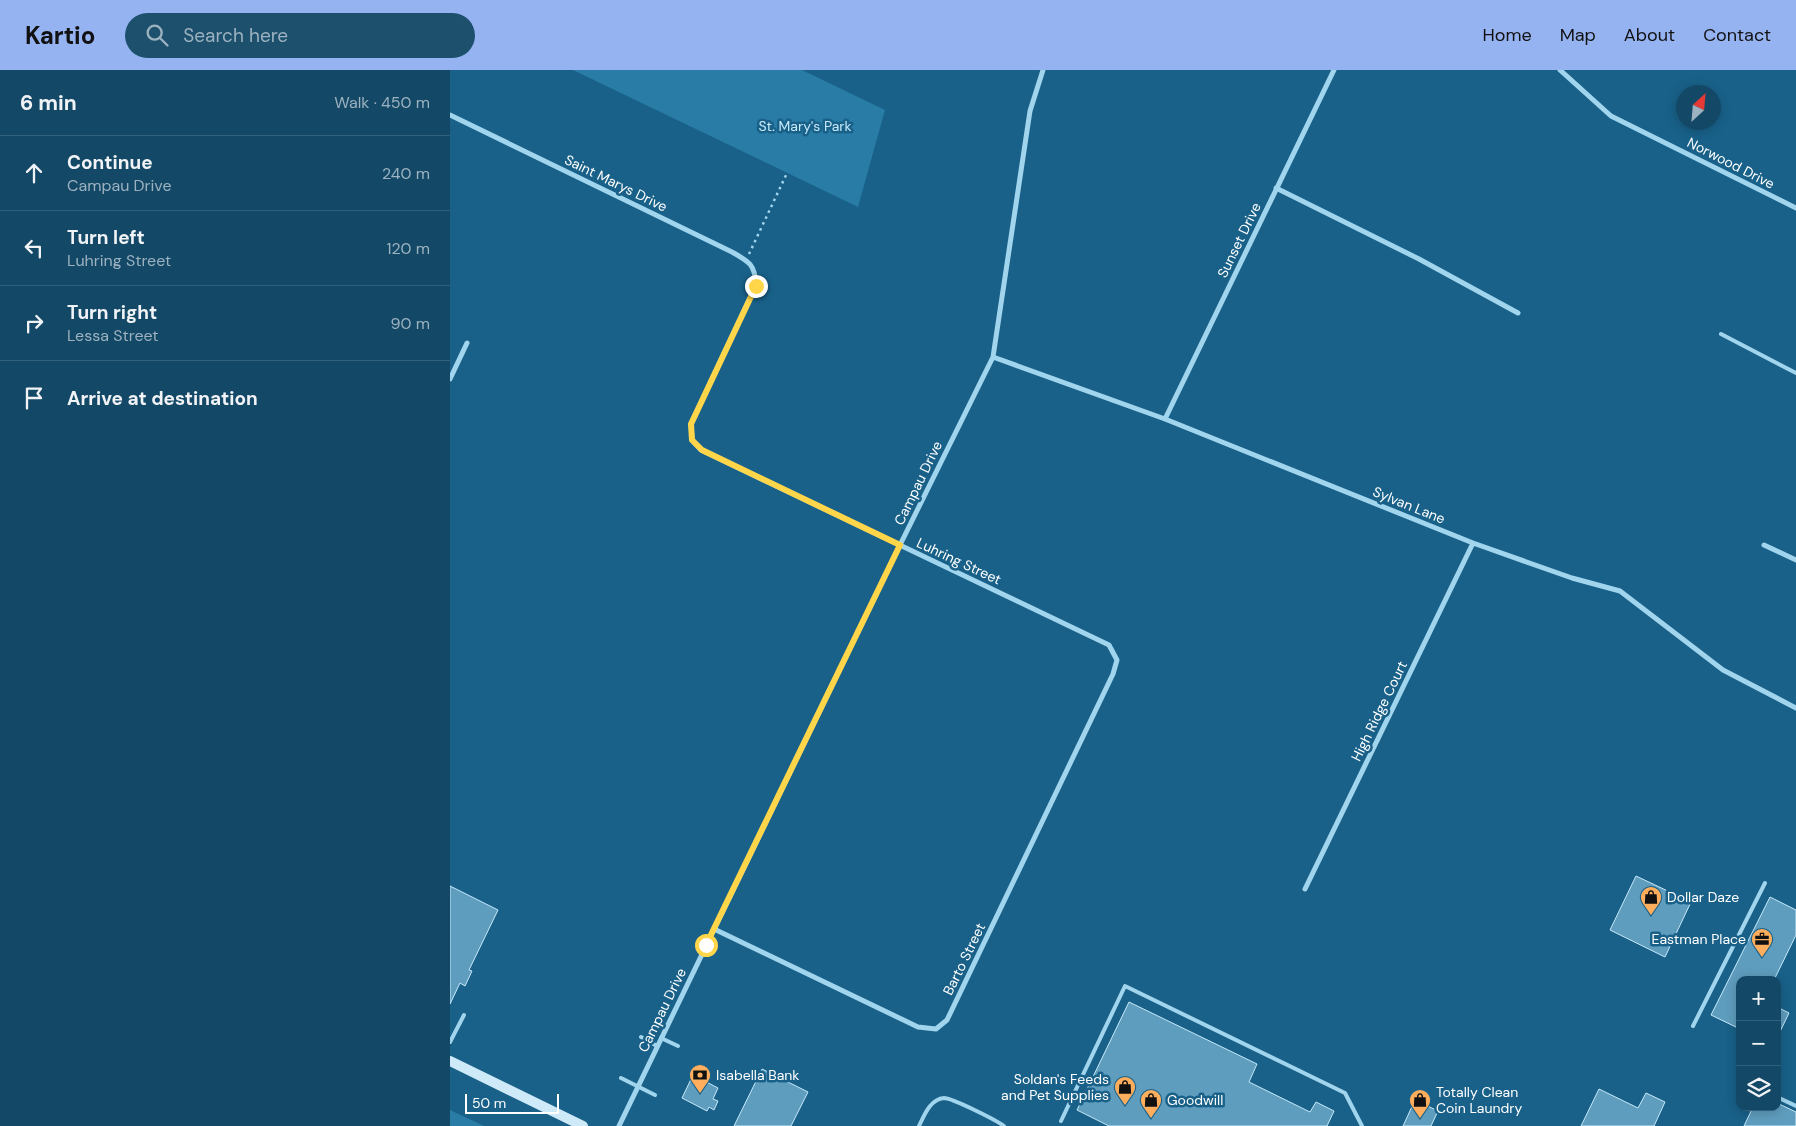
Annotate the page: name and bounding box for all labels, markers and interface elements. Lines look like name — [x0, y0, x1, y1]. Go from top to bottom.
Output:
search box — [125, 13, 475, 58]
text: Kartio — [25, 20, 95, 51]
icon: search — [143, 21, 171, 49]
text: Search here — [183, 23, 288, 48]
text: Home — [1482, 23, 1532, 47]
text: Map — [1560, 23, 1596, 47]
text: About — [1624, 23, 1675, 47]
text: Contact — [1703, 23, 1771, 47]
north arrow — [1676, 85, 1721, 130]
text: 6 min — [20, 89, 77, 117]
text: Walk · 450 m — [334, 92, 430, 113]
park label: St. Mary's Park — [758, 117, 852, 135]
street label: Norwood Drive — [1684, 133, 1778, 193]
text: Continue — [67, 150, 153, 175]
street label: Saint Marys Drive — [562, 150, 670, 216]
icon: ahead — [20, 159, 48, 187]
text: 240 m — [382, 163, 430, 184]
text: Campau Drive — [67, 175, 171, 196]
street label: Sunset Drive — [1213, 199, 1265, 280]
text: Turn left — [67, 225, 145, 250]
icon: left — [20, 234, 48, 262]
text: 120 m — [386, 238, 430, 259]
text: Luhring Street — [67, 250, 171, 271]
route end — [745, 275, 768, 298]
text: Turn right — [67, 300, 157, 325]
icon: right — [20, 309, 48, 337]
text: 90 m — [390, 313, 430, 334]
text: Lessa Street — [67, 325, 159, 346]
icon: arrive — [20, 384, 48, 412]
text: Arrive at destination — [67, 386, 258, 411]
street label: Campau Drive — [890, 438, 946, 528]
street label: Sylvan Lane — [1370, 482, 1448, 528]
street label: Luhring Street — [914, 534, 1004, 588]
street label: High Ridge Court — [1347, 658, 1411, 764]
shop icon: Dollar Daze — [1639, 885, 1663, 916]
place label: Dollar Daze — [1667, 888, 1739, 906]
street label: Barto Street — [939, 920, 989, 998]
office icon: Eastman Place — [1750, 927, 1774, 958]
place label: Eastman Place — [1652, 930, 1746, 948]
route start — [695, 934, 718, 957]
street label: Campau Drive — [634, 965, 690, 1055]
map controls — [1736, 976, 1781, 1111]
button: + — [1736, 976, 1781, 1021]
button: − — [1736, 1021, 1781, 1066]
bank icon: Isabella Bank — [688, 1063, 712, 1094]
place label: Isabella Bank — [716, 1066, 799, 1084]
button: layers — [1736, 1066, 1781, 1111]
place label: Soldan's Feeds and Pet Supplies — [1001, 1070, 1109, 1104]
shop icon: Soldan's Feeds and Pet Supplies — [1113, 1075, 1137, 1106]
place label: Totally Clean Coin Laundry — [1436, 1083, 1522, 1117]
shop icon: Goodwill — [1139, 1088, 1163, 1119]
shop icon: Totally Clean Coin Laundry — [1408, 1088, 1432, 1119]
scale bar — [465, 1091, 559, 1114]
place label: Goodwill — [1167, 1091, 1223, 1109]
text: 50 m — [472, 1094, 506, 1112]

